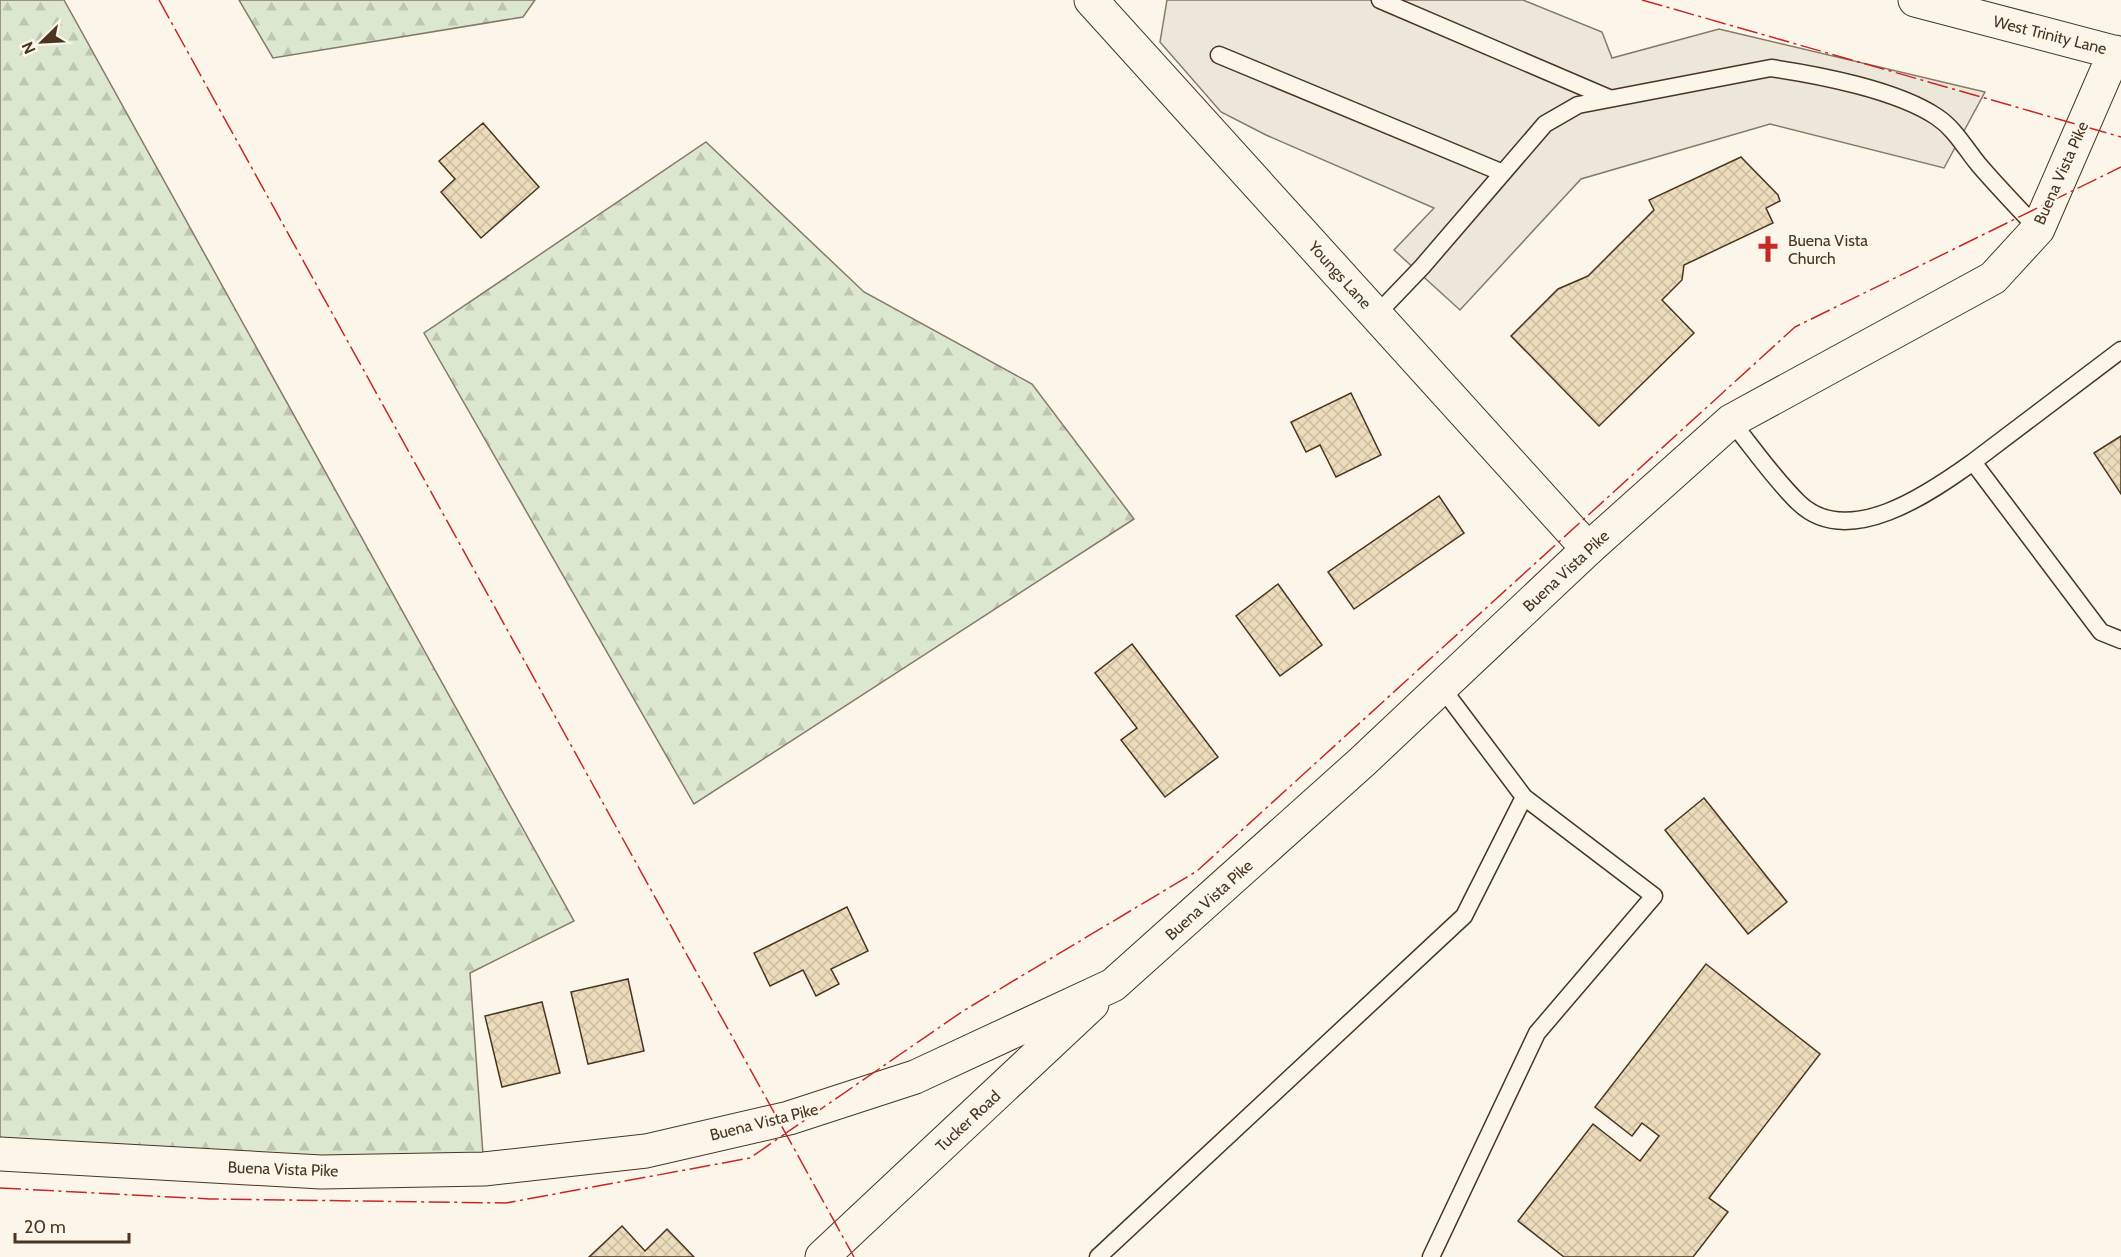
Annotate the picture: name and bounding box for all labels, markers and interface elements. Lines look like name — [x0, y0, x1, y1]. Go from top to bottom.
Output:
north arrow — [12, 12, 72, 72]
street label: West Trinity Lane — [1991, 12, 2109, 58]
text: N — [18, 39, 40, 57]
street label: Buena Vista Pike — [2030, 118, 2092, 228]
place label: Buena Vista Church — [1788, 231, 1868, 268]
church icon: Buena Vista Church — [1753, 234, 1783, 264]
street label: Youngs Lane — [1304, 236, 1375, 313]
street label: Buena Vista Pike — [1519, 526, 1613, 616]
street label: Buena Vista Pike — [1161, 856, 1257, 944]
street label: Tucker Road — [932, 1086, 1004, 1156]
street label: Buena Vista Pike — [708, 1099, 820, 1145]
street label: Buena Vista Pike — [227, 1158, 339, 1180]
scale bar — [15, 1206, 129, 1244]
text: 20 m — [24, 1216, 66, 1238]

